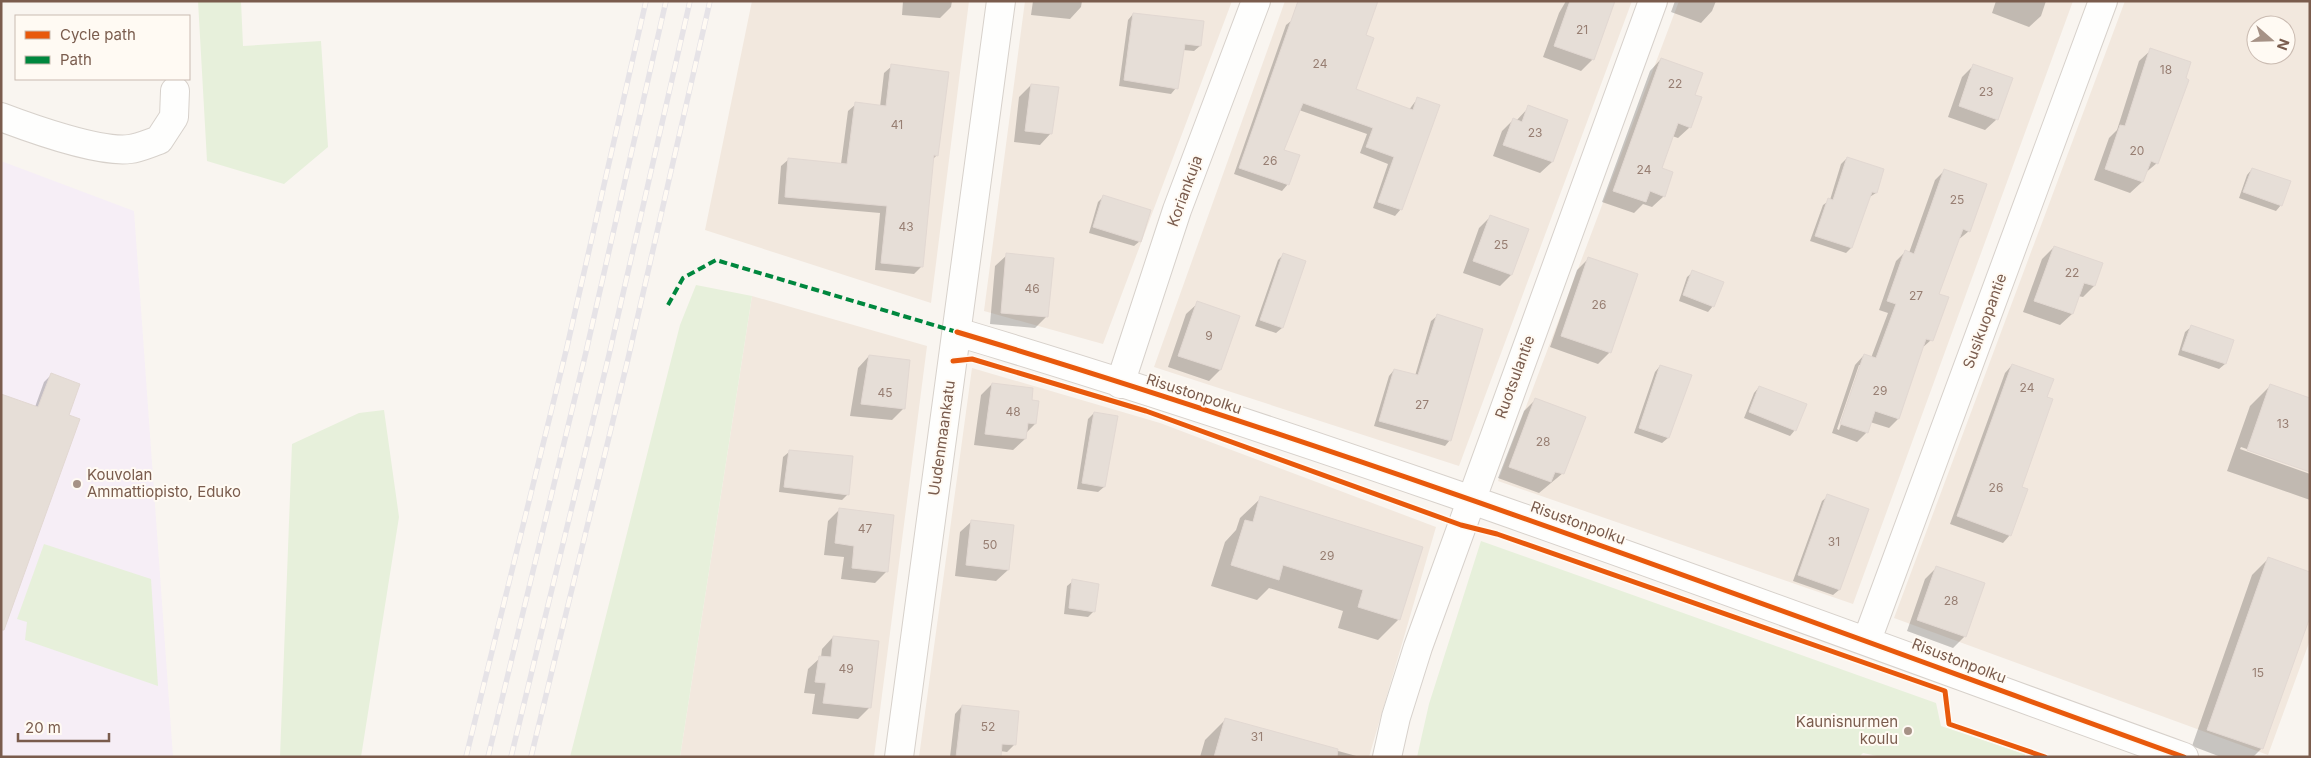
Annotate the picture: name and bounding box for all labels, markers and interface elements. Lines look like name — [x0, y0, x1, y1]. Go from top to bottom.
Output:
legend — [15, 15, 190, 80]
north arrow — [2246, 15, 2296, 65]
house number: 21 — [1576, 22, 1588, 37]
text: Cycle path — [60, 25, 136, 44]
text: N — [2274, 37, 2293, 53]
text: Path — [60, 50, 92, 69]
house number: 24 — [1313, 56, 1328, 71]
house number: 18 — [2160, 62, 2172, 77]
house number: 22 — [1668, 76, 1682, 91]
house number: 23 — [1979, 84, 1993, 99]
house number: 41 — [891, 117, 903, 132]
house number: 23 — [1528, 125, 1542, 140]
house number: 20 — [2130, 143, 2144, 158]
street label: Koriankuja — [1163, 153, 1206, 229]
house number: 26 — [1263, 153, 1277, 168]
house number: 24 — [1637, 162, 1652, 177]
house number: 25 — [1950, 192, 1964, 207]
house number: 43 — [898, 219, 914, 234]
house number: 25 — [1494, 237, 1508, 252]
house number: 22 — [2065, 265, 2079, 280]
street label: Susikuopantie — [1958, 271, 2011, 371]
house number: 46 — [1024, 281, 1040, 296]
house number: 27 — [1909, 288, 1923, 303]
house number: 26 — [1592, 297, 1606, 312]
house number: 9 — [1205, 328, 1213, 343]
street label: Ruotsulantie — [1491, 333, 1538, 421]
street label: Risustonpolku — [1144, 369, 1244, 418]
street label: Uudenmaankatu — [924, 379, 959, 497]
house number: 24 — [2020, 380, 2035, 395]
house number: 29 — [1873, 383, 1887, 398]
house number: 45 — [877, 385, 893, 400]
house number: 27 — [1415, 397, 1429, 412]
house number: 48 — [1005, 404, 1021, 419]
house number: 13 — [2277, 416, 2289, 431]
house number: 28 — [1536, 434, 1550, 449]
place label: Kouvolan Ammattiopisto, Eduko — [87, 465, 241, 501]
marker: Kouvolan Ammattiopisto, Eduko — [71, 478, 83, 490]
house number: 26 — [1989, 480, 2003, 495]
street label: Risustonpolku — [1528, 497, 1628, 548]
house number: 47 — [858, 521, 872, 536]
house number: 31 — [1828, 534, 1840, 549]
house number: 50 — [983, 537, 997, 552]
house number: 29 — [1320, 548, 1334, 563]
house number: 28 — [1944, 593, 1958, 608]
street label: Risustonpolku — [1909, 634, 2009, 687]
house number: 49 — [838, 661, 854, 676]
house number: 15 — [2252, 665, 2264, 680]
scale bar — [18, 710, 109, 742]
place label: Kaunisnurmen koulu — [1796, 712, 1898, 748]
text: 20 m — [25, 718, 61, 737]
house number: 52 — [981, 719, 995, 734]
marker: Kaunisnurmen koulu — [1902, 725, 1914, 737]
house number: 31 — [1251, 729, 1263, 744]

